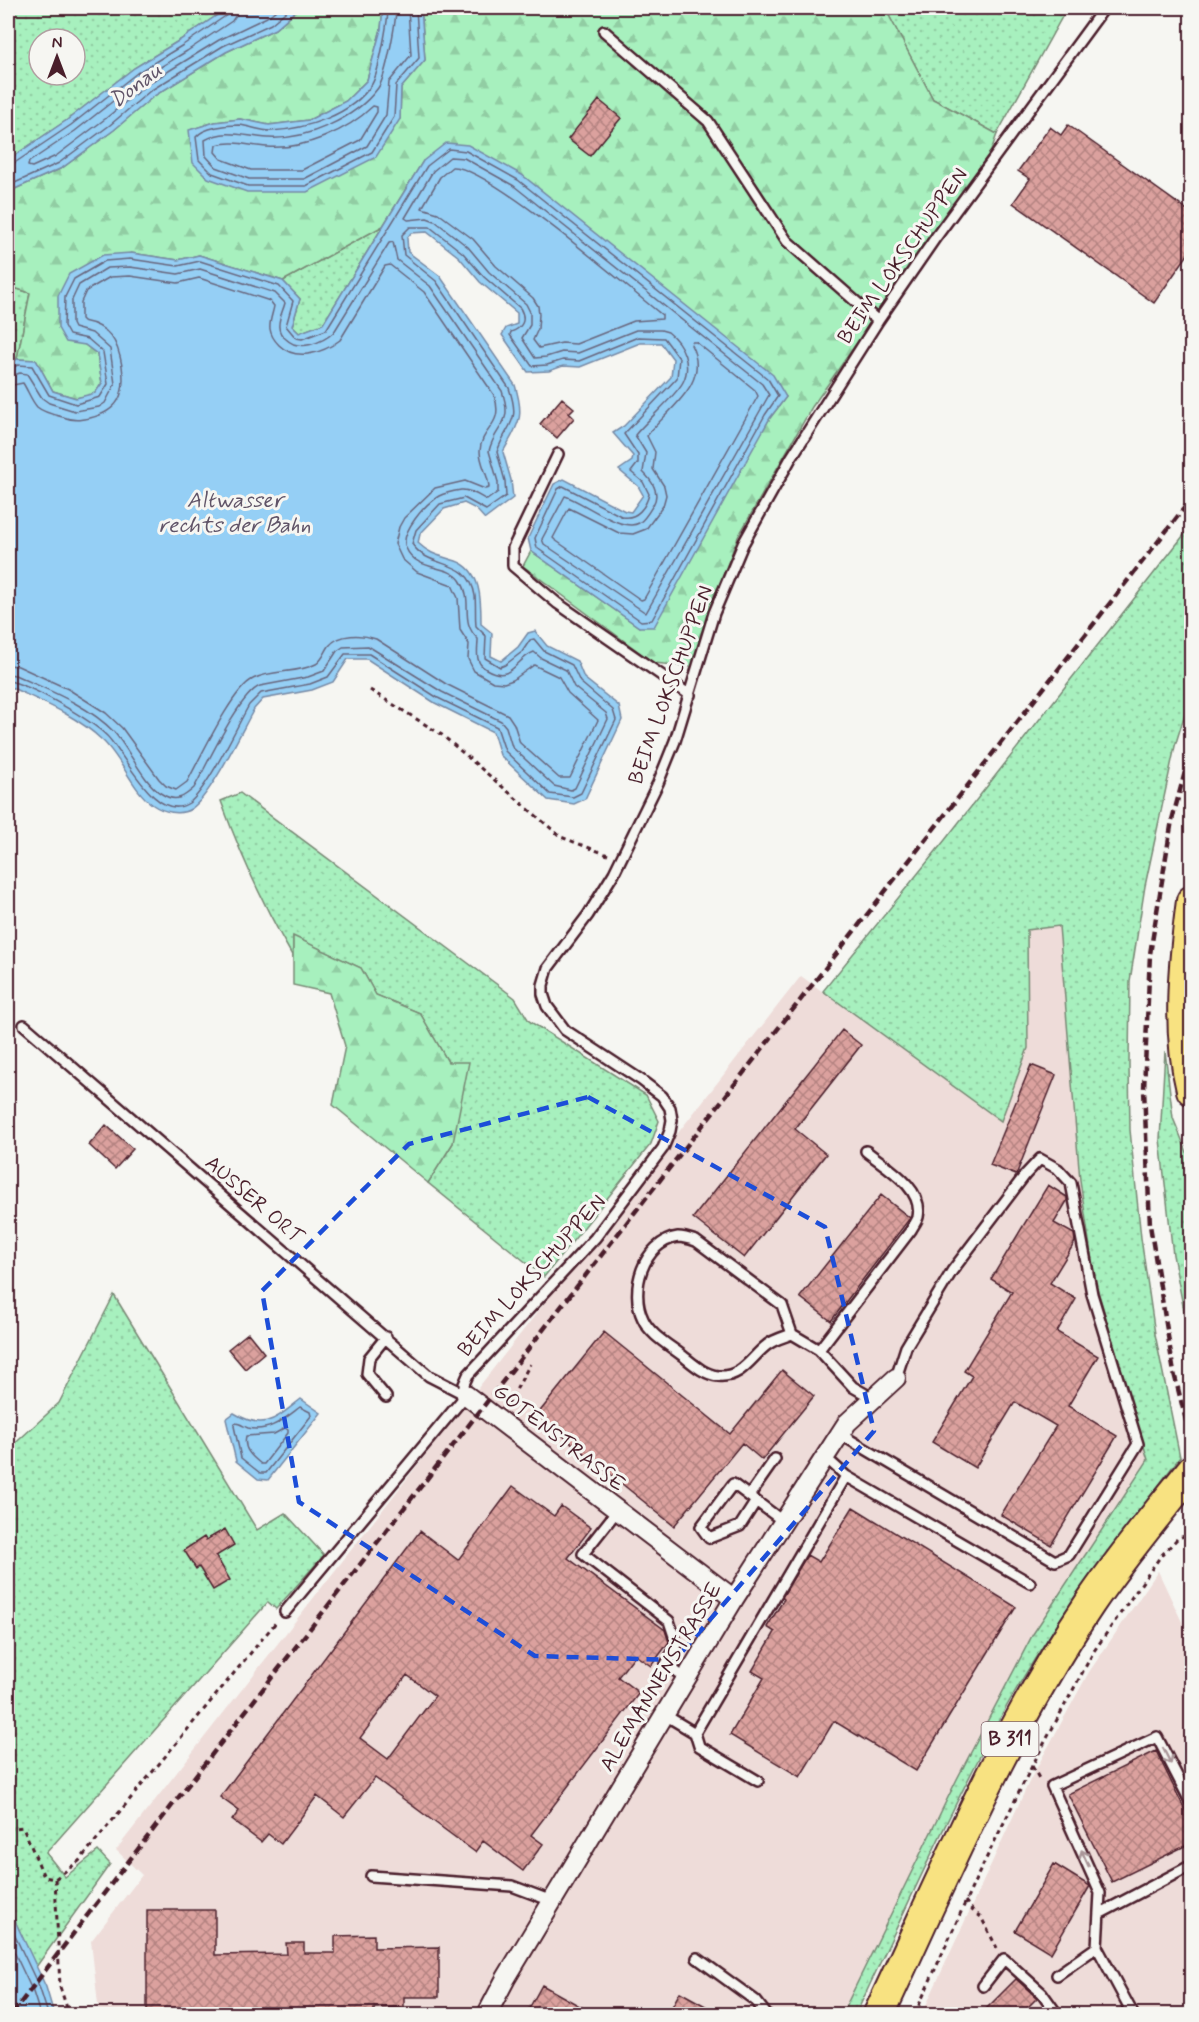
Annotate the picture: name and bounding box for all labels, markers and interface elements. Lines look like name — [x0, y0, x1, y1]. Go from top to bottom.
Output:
north arrow — [27, 27, 87, 87]
text: N — [52, 33, 62, 54]
water label: Donau — [104, 57, 168, 115]
street label: BEIM LOKSCHUPPEN — [831, 162, 975, 350]
water label: Altwasser rechts der Bahn — [159, 487, 311, 540]
street label: BEIM LOKSCHUPPEN — [622, 582, 720, 788]
street label: AUSSER ORT — [199, 1149, 310, 1251]
street label: BEIM LOKSCHUPPEN — [452, 1189, 612, 1363]
street label: GOTENSTRASSE — [487, 1378, 631, 1499]
street label: ALEMANNENSTRASSE — [593, 1577, 729, 1777]
road number: B 311 — [982, 1722, 1038, 1756]
one-way arrow — [1161, 1747, 1173, 1764]
one-way arrow — [1079, 1850, 1090, 1868]

